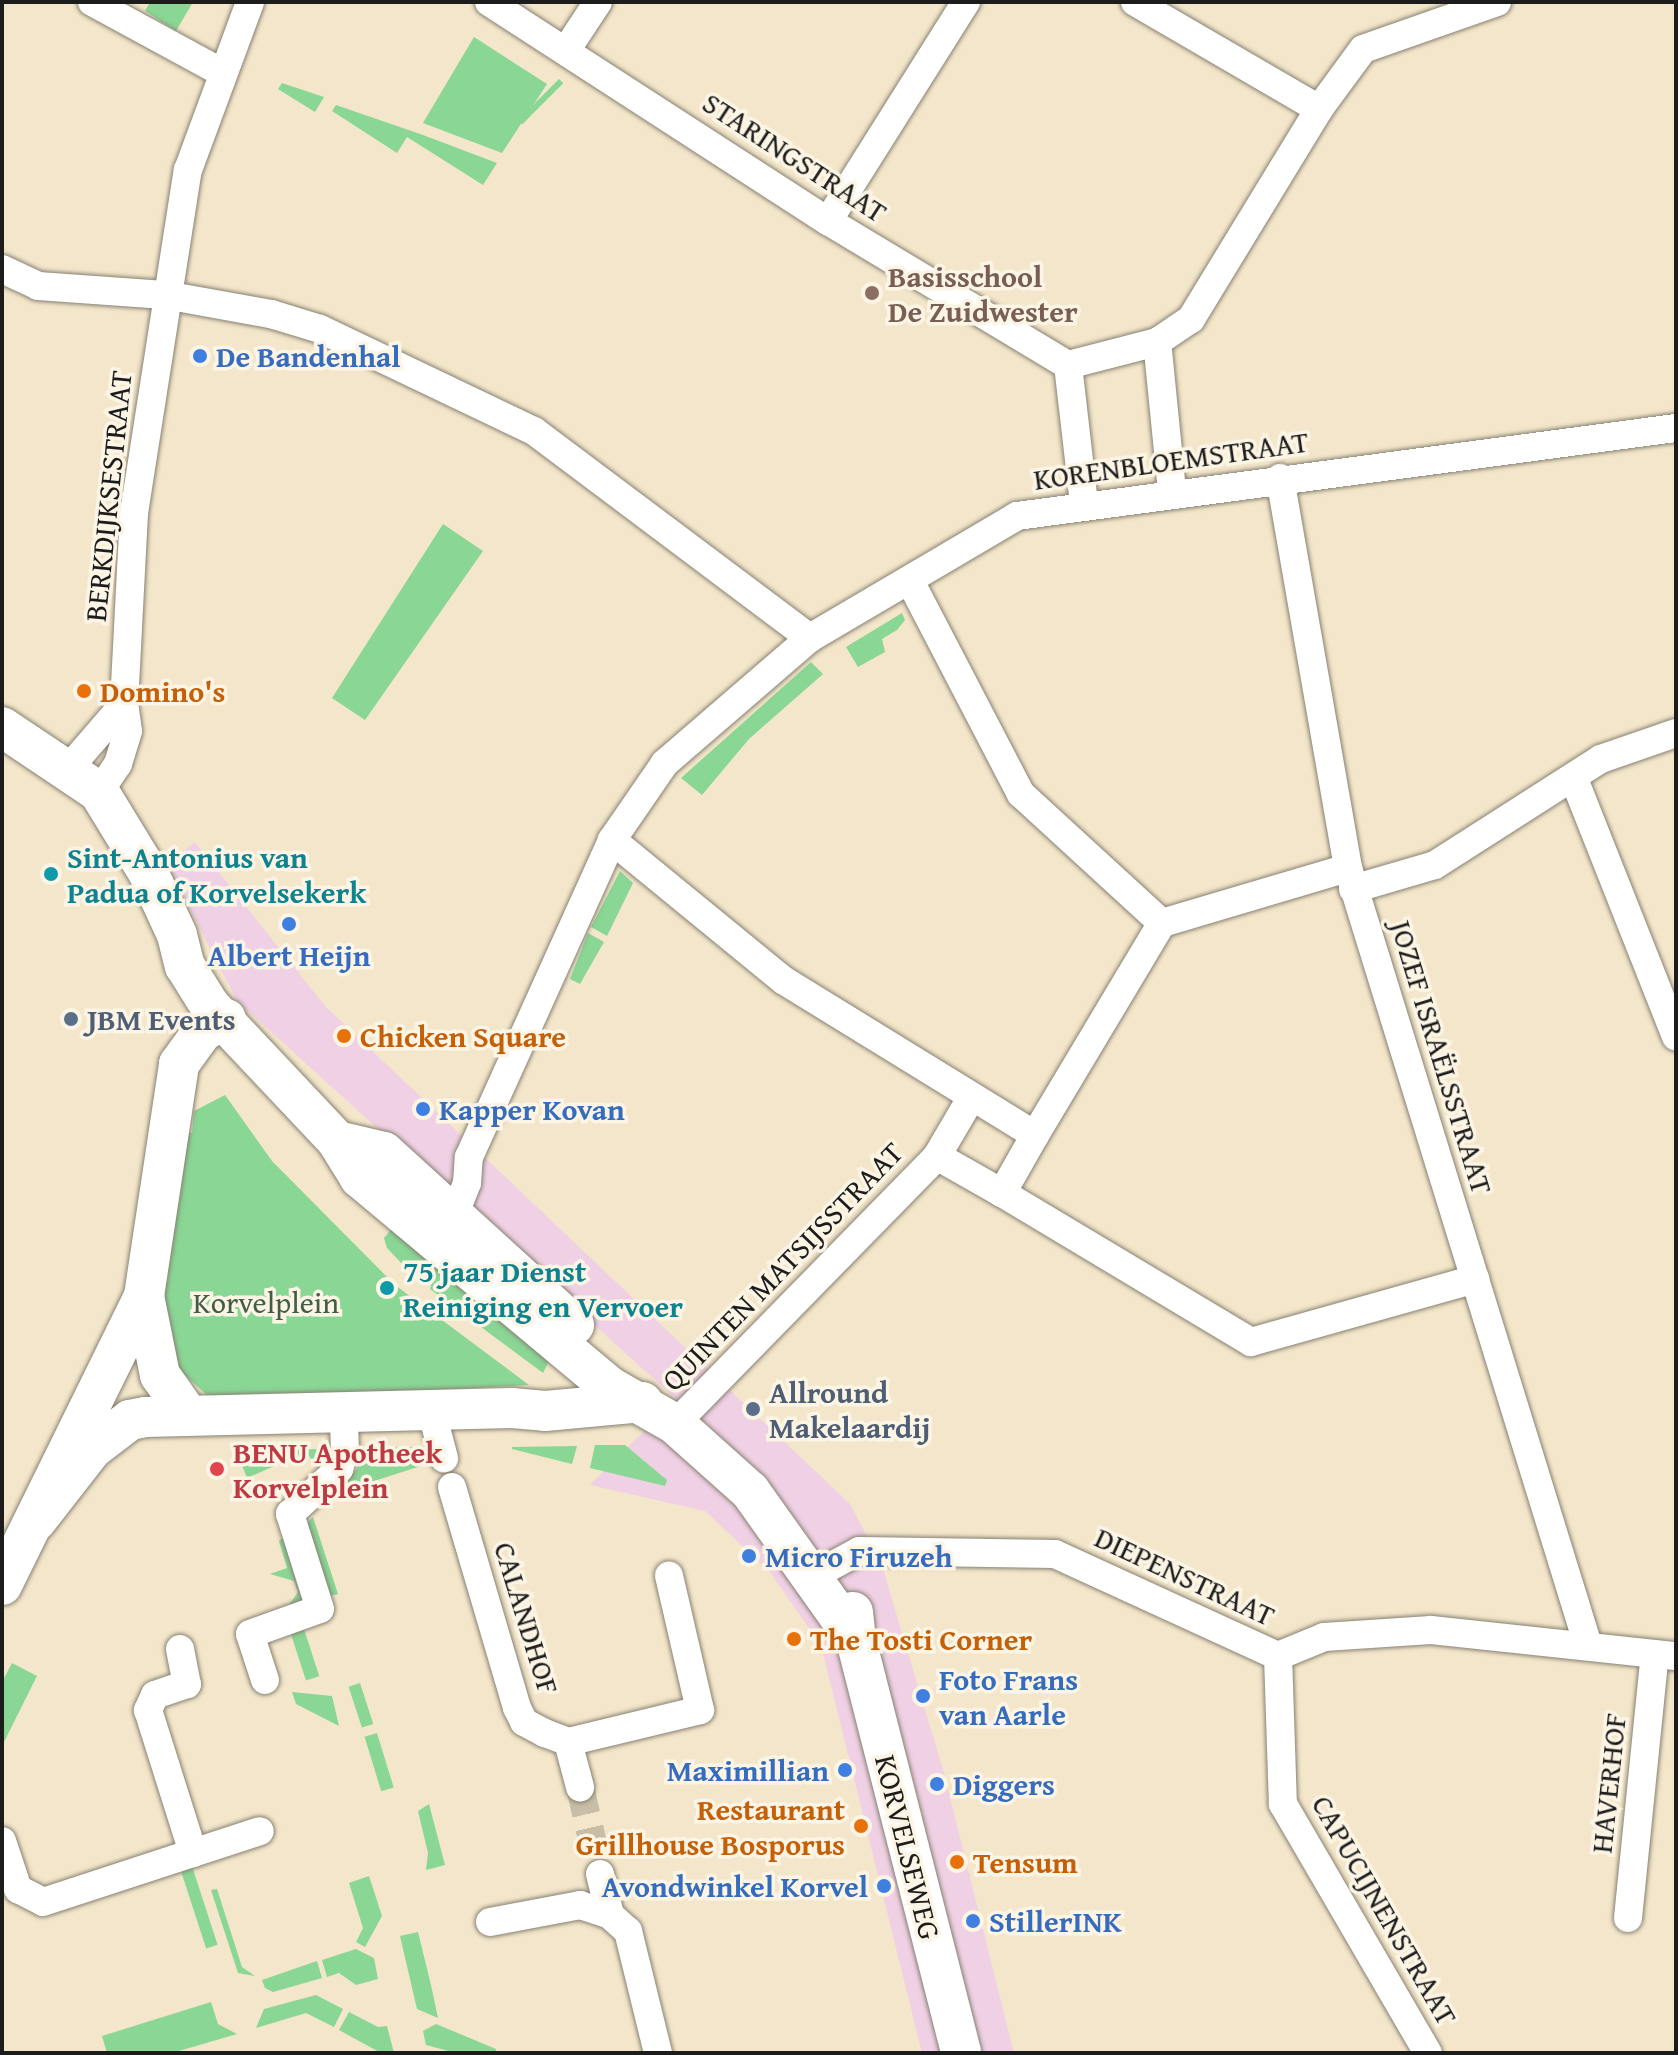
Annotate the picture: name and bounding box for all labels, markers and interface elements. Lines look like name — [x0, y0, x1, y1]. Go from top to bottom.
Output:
street label: STARINGSTRAAT — [696, 84, 894, 230]
place label: Basisschool De Zuidwester — [888, 258, 1078, 328]
marker: Basisschool De Zuidwester — [863, 284, 881, 302]
place label: De Bandenhal — [216, 338, 401, 374]
marker: De Bandenhal — [191, 347, 209, 365]
street label: BERKDIJKSESTRAAT — [77, 369, 139, 623]
street label: KORENBLOEMSTRAAT — [1031, 423, 1311, 497]
place label: Domino's — [100, 673, 225, 709]
marker: Domino's — [75, 682, 93, 700]
place label: Sint-Antonius van Padua of Korvelsekerk — [67, 839, 366, 910]
marker: Sint-Antonius van Padua of Korvelsekerk — [42, 865, 60, 883]
marker: Albert Heijn — [280, 915, 298, 933]
street label: JOZEF ISRAËLSSTRAAT — [1383, 916, 1501, 1198]
place label: Albert Heijn — [208, 937, 370, 973]
place label: JBM Events — [87, 1001, 236, 1037]
marker: JBM Events — [62, 1010, 80, 1028]
place label: Chicken Square — [360, 1018, 566, 1054]
marker: Chicken Square — [335, 1027, 353, 1045]
place label: Kapper Kovan — [439, 1091, 625, 1127]
marker: Kapper Kovan — [414, 1100, 432, 1118]
street label: QUINTEN MATSIJSSTRAAT — [654, 1134, 910, 1398]
place label: 75 jaar Dienst Reiniging en Vervoer — [403, 1253, 683, 1324]
marker: 75 jaar Dienst Reiniging en Vervoer — [378, 1279, 396, 1297]
park label: Korvelplein — [193, 1284, 339, 1320]
place label: Allround Makelaardij — [769, 1374, 930, 1444]
marker: Allround Makelaardij — [744, 1400, 762, 1418]
place label: BENU Apotheek Korvelplein — [233, 1434, 442, 1504]
marker: BENU Apotheek Korvelplein — [208, 1460, 226, 1478]
street label: DIEPENSTRAAT — [1089, 1519, 1281, 1633]
street label: CALANDHOF — [487, 1538, 567, 1698]
place label: Micro Firuzeh — [765, 1538, 952, 1574]
marker: Micro Firuzeh — [740, 1547, 758, 1565]
place label: The Tosti Corner — [810, 1621, 1032, 1657]
marker: The Tosti Corner — [785, 1630, 803, 1648]
place label: Foto Frans van Aarle — [939, 1661, 1078, 1732]
marker: Foto Frans van Aarle — [914, 1687, 932, 1705]
street label: HAVERHOF — [1583, 1711, 1633, 1855]
street label: KORVELSEWEG — [868, 1751, 948, 1943]
place label: Maximillian — [667, 1752, 829, 1788]
marker: Maximillian — [836, 1761, 854, 1779]
place label: Diggers — [953, 1766, 1055, 1802]
marker: Diggers — [928, 1775, 946, 1793]
street label: CAPUCIJNENSTRAAT — [1305, 1789, 1465, 2031]
place label: Restaurant Grillhouse Bosporus — [576, 1791, 845, 1862]
marker: Restaurant Grillhouse Bosporus — [852, 1817, 870, 1835]
place label: Tensum — [973, 1844, 1078, 1880]
marker: Tensum — [948, 1853, 966, 1871]
place label: Avondwinkel Korvel — [601, 1868, 868, 1904]
marker: Avondwinkel Korvel — [875, 1877, 893, 1895]
place label: StillerINK — [989, 1903, 1122, 1939]
marker: StillerINK — [964, 1912, 982, 1930]

